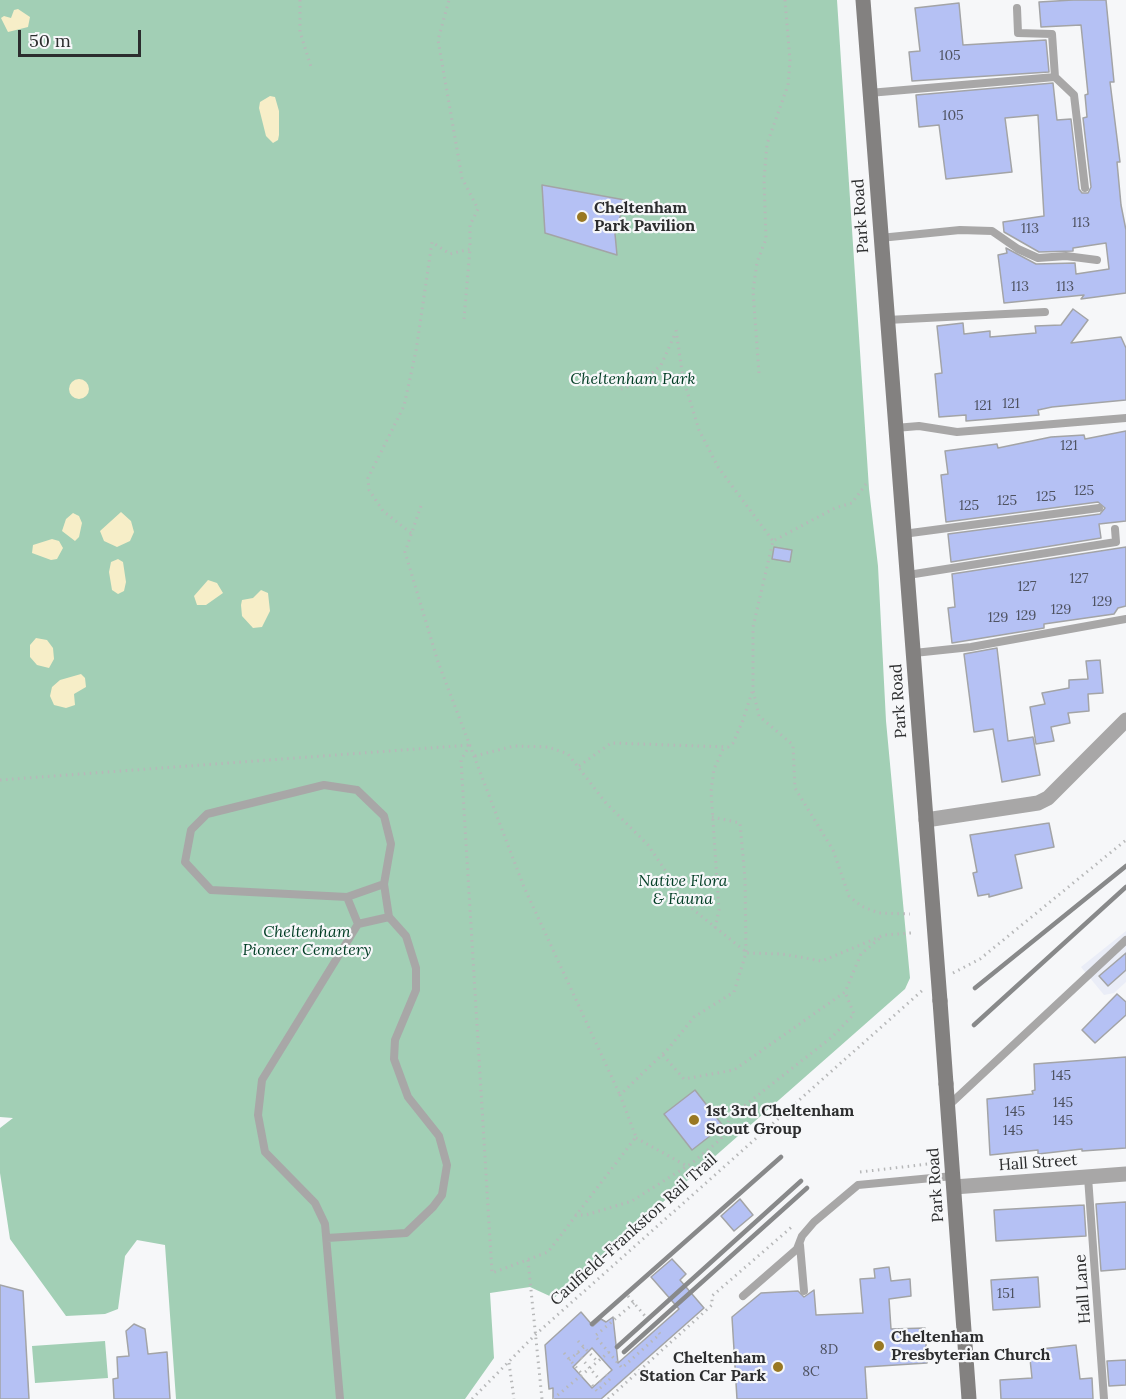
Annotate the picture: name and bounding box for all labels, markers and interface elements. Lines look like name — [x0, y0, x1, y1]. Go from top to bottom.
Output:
scale bar — [21, 18, 144, 56]
text: 50 m — [29, 29, 71, 52]
house number: 105 — [939, 48, 961, 64]
house number: 105 — [942, 108, 964, 124]
street label: Park Road — [849, 178, 873, 254]
place label: Cheltenham Park Pavilion — [594, 198, 695, 236]
marker: Cheltenham Park Pavilion — [575, 210, 589, 224]
house number: 113 — [1072, 215, 1090, 231]
house number: 113 — [1021, 221, 1039, 237]
house number: 113 — [1011, 279, 1029, 295]
house number: 113 — [1056, 279, 1074, 295]
park label: Cheltenham Park — [570, 369, 696, 389]
house number: 121 — [1002, 396, 1020, 412]
house number: 121 — [974, 398, 992, 414]
house number: 121 — [1060, 438, 1078, 454]
house number: 125 — [1074, 483, 1094, 499]
house number: 125 — [1036, 489, 1056, 505]
house number: 125 — [997, 493, 1017, 509]
house number: 125 — [959, 498, 979, 514]
house number: 127 — [1069, 571, 1089, 587]
house number: 127 — [1017, 579, 1037, 595]
house number: 129 — [1092, 594, 1112, 610]
house number: 129 — [1051, 602, 1071, 618]
house number: 129 — [1016, 608, 1036, 624]
house number: 129 — [988, 610, 1008, 626]
street label: Park Road — [887, 663, 911, 739]
park label: Native Flora & Fauna — [638, 871, 728, 909]
park label: Cheltenham Pioneer Cemetery — [242, 922, 372, 960]
house number: 145 — [1051, 1068, 1071, 1084]
house number: 145 — [1053, 1095, 1073, 1111]
place label: 1st 3rd Cheltenham Scout Group — [706, 1101, 854, 1139]
house number: 145 — [1005, 1104, 1025, 1120]
marker: 1st 3rd Cheltenham Scout Group — [687, 1113, 701, 1127]
house number: 145 — [1053, 1113, 1073, 1129]
house number: 145 — [1003, 1123, 1023, 1139]
street label: Park Road — [924, 1147, 948, 1223]
street label: Caulfield-Frankston Rail Trail — [547, 1150, 721, 1310]
street label: Hall Street — [998, 1151, 1078, 1175]
street label: Hall Lane — [1071, 1254, 1095, 1324]
house number: 151 — [997, 1286, 1015, 1302]
place label: Cheltenham Presbyterian Church — [891, 1327, 1050, 1365]
marker: Cheltenham Presbyterian Church — [872, 1339, 886, 1353]
house number: 8D — [820, 1342, 838, 1358]
place label: Cheltenham Station Car Park — [640, 1348, 766, 1386]
marker: Cheltenham Station Car Park — [771, 1360, 785, 1374]
house number: 8C — [802, 1364, 820, 1380]

